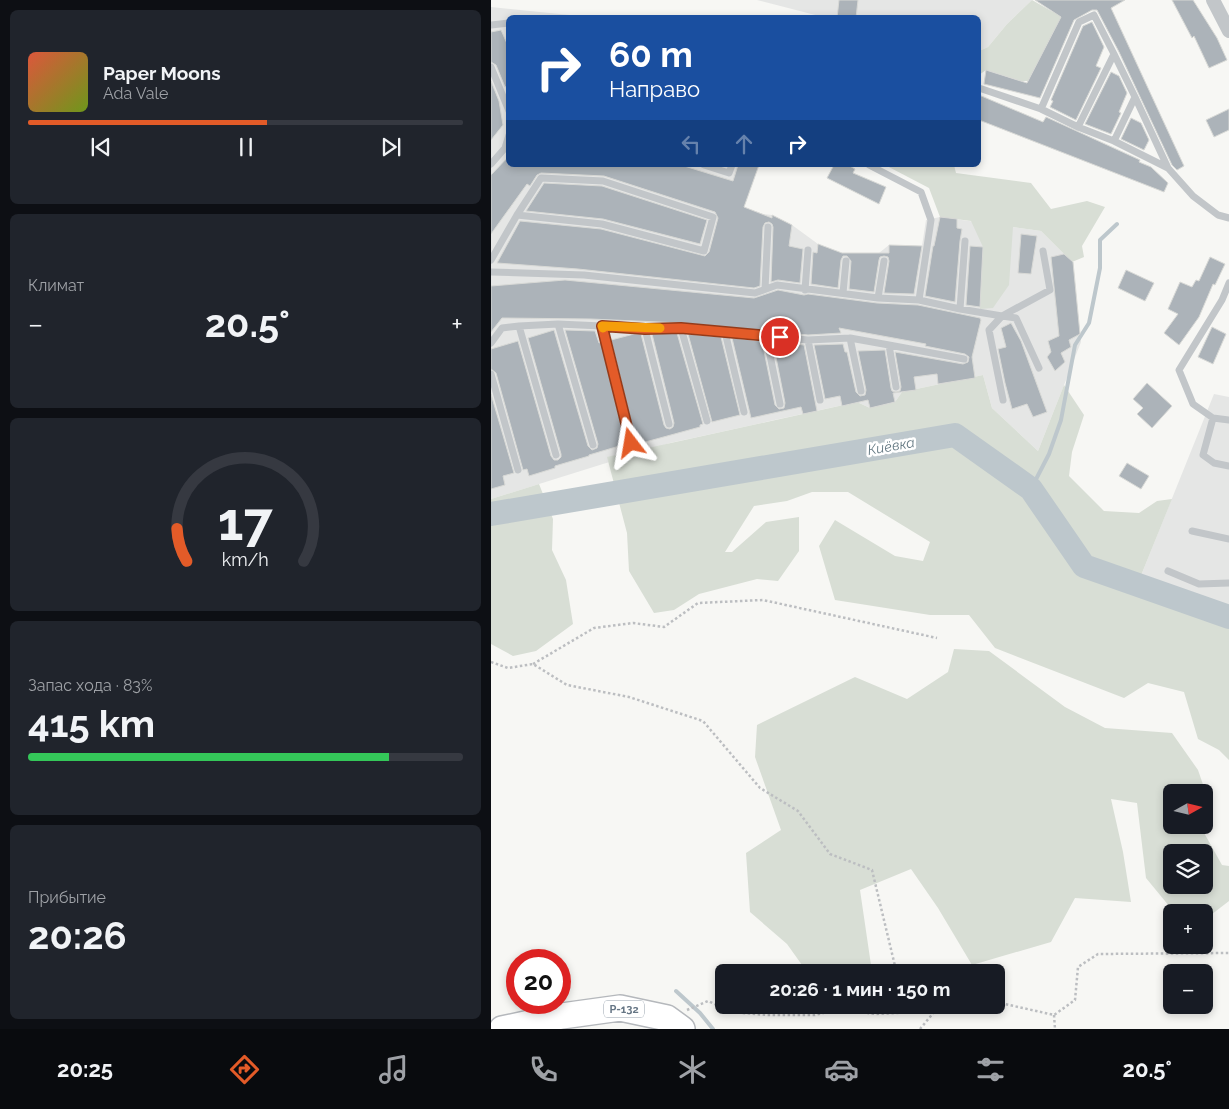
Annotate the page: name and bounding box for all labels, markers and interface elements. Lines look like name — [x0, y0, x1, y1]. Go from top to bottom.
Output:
text: 60 m — [609, 34, 693, 75]
icon: right — [526, 35, 591, 100]
text: Paper Moons — [103, 62, 221, 84]
text: Направо — [609, 76, 700, 102]
text: Ada Vale — [103, 84, 168, 103]
icon: left — [677, 130, 705, 158]
icon: ahead — [730, 130, 758, 158]
icon: right — [783, 130, 811, 158]
icon: previous — [87, 133, 115, 161]
icon: pause — [232, 133, 260, 161]
icon: next — [377, 133, 405, 161]
text: Климат — [28, 276, 84, 295]
text: 20.5° — [205, 301, 290, 346]
text: − — [28, 308, 43, 341]
text: + — [451, 308, 463, 341]
pin — [759, 316, 801, 358]
icon: arrive — [766, 323, 794, 351]
position arrow — [604, 416, 656, 468]
water label: Киёвка — [866, 434, 916, 458]
text: 17 — [218, 491, 274, 552]
text: km/h — [222, 549, 269, 570]
text: Запас хода · 83% — [28, 676, 152, 695]
text: 415 km — [28, 701, 155, 746]
north arrow — [1163, 784, 1213, 834]
map controls — [1163, 784, 1213, 1014]
button: layers — [1163, 844, 1213, 894]
text: Прибытие — [28, 888, 106, 907]
button: + — [1163, 904, 1213, 954]
text: 20:26 — [28, 913, 127, 958]
speed limit sign: 20 — [506, 949, 571, 1014]
button: − — [1163, 964, 1213, 1014]
text: 20:26 · 1 мин · 150 m — [770, 978, 950, 1000]
road number: Р-132 — [604, 1001, 644, 1018]
icon: directions — [227, 1052, 262, 1087]
icon: music — [376, 1052, 411, 1087]
icon: phone — [526, 1052, 561, 1087]
icon: climate — [675, 1052, 710, 1087]
icon: car — [824, 1052, 859, 1087]
icon: filters — [973, 1052, 1008, 1087]
text: 20:25 — [57, 1056, 113, 1082]
text: 20.5° — [1122, 1056, 1172, 1082]

